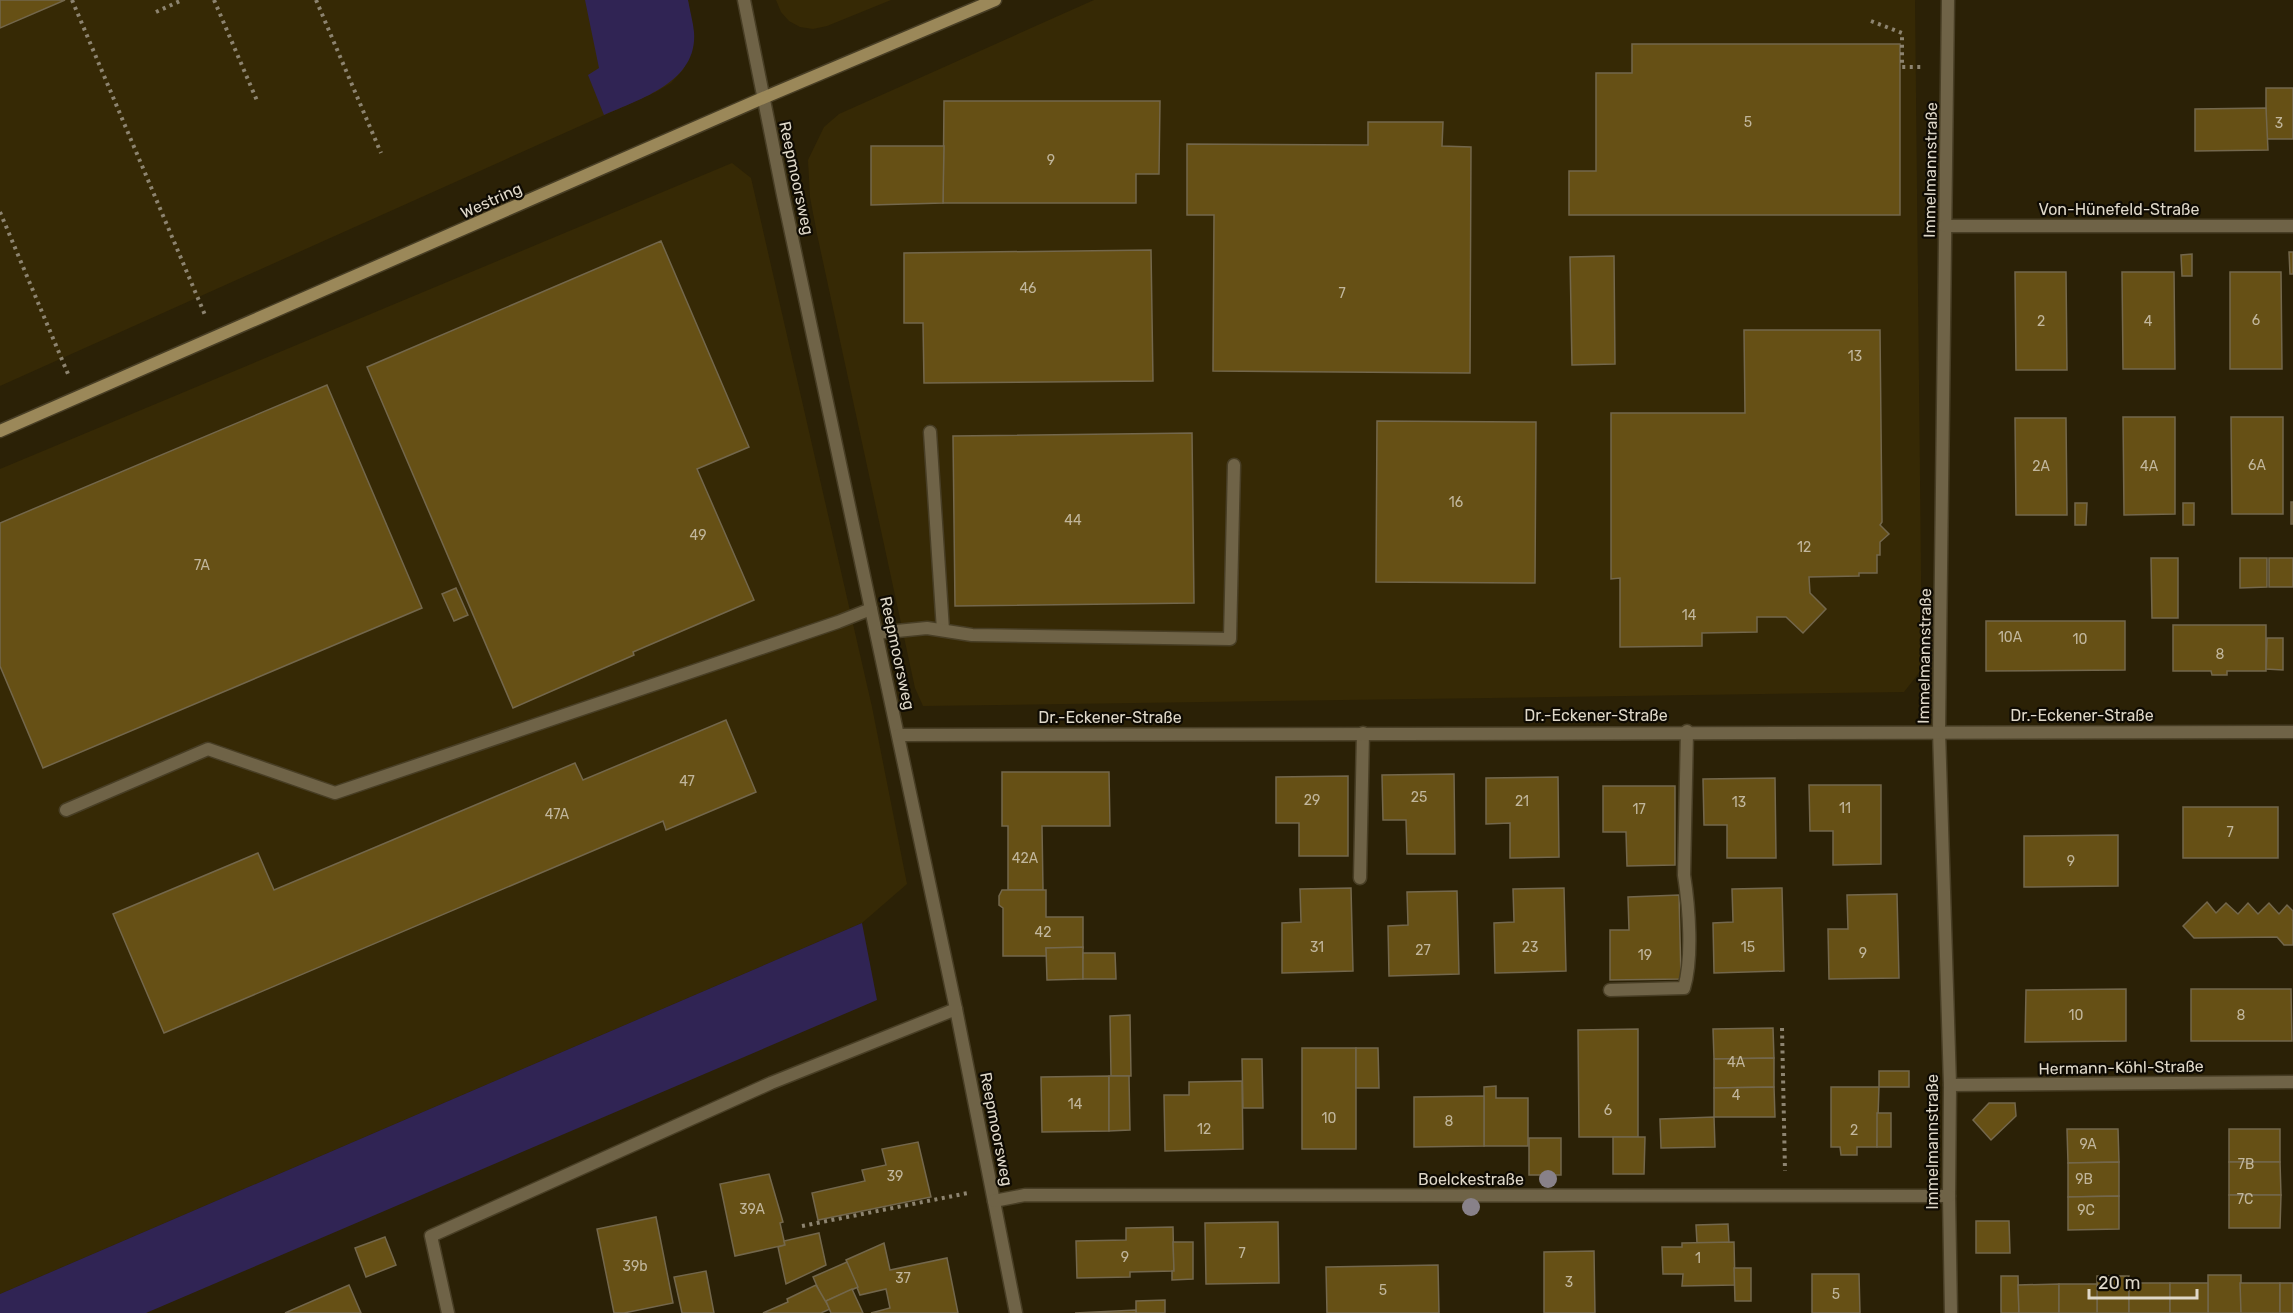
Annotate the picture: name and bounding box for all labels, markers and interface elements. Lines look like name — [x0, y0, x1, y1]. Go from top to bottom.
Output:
street label: Immelmannstraße — [1920, 102, 1941, 238]
house number: 5 — [1744, 114, 1752, 131]
house number: 3 — [2275, 115, 2283, 132]
street label: Reepmoorsweg — [775, 120, 818, 237]
house number: 9 — [1047, 152, 1055, 169]
street label: Westring — [458, 179, 525, 222]
street label: Von-Hünefeld-Straße — [2038, 200, 2200, 219]
house number: 46 — [1019, 280, 1037, 297]
house number: 7 — [1338, 285, 1346, 302]
house number: 6 — [2252, 312, 2260, 329]
house number: 2 — [2037, 313, 2045, 330]
house number: 4 — [2144, 313, 2153, 330]
house number: 13 — [1848, 348, 1862, 365]
house number: 6A — [2248, 457, 2267, 474]
house number: 2A — [2032, 458, 2050, 475]
house number: 4A — [2140, 458, 2159, 475]
house number: 16 — [1449, 494, 1463, 511]
house number: 44 — [1064, 512, 1082, 529]
house number: 49 — [690, 527, 706, 544]
house number: 12 — [1797, 539, 1811, 556]
house number: 7A — [194, 557, 211, 574]
street label: Immelmannstraße — [1914, 588, 1935, 724]
street label: Reepmoorsweg — [876, 595, 919, 712]
house number: 14 — [1682, 607, 1697, 624]
house number: 10A — [1998, 629, 2023, 646]
house number: 10 — [2073, 631, 2088, 648]
house number: 8 — [2216, 646, 2225, 663]
street label: Dr.-Eckener-Straße — [1524, 706, 1668, 725]
street label: Dr.-Eckener-Straße — [2010, 706, 2154, 725]
street label: Dr.-Eckener-Straße — [1038, 708, 1182, 727]
house number: 47 — [679, 773, 695, 790]
house number: 25 — [1411, 789, 1427, 806]
house number: 29 — [1304, 792, 1320, 809]
house number: 21 — [1515, 793, 1529, 810]
house number: 13 — [1732, 794, 1746, 811]
house number: 11 — [1839, 800, 1851, 817]
house number: 17 — [1632, 801, 1646, 818]
house number: 47A — [545, 806, 570, 823]
house number: 7 — [2226, 824, 2234, 841]
house number: 42A — [1012, 850, 1039, 867]
house number: 9 — [2067, 853, 2075, 870]
house number: 42 — [1035, 924, 1051, 941]
house number: 31 — [1310, 939, 1324, 956]
house number: 23 — [1522, 939, 1538, 956]
house number: 15 — [1741, 939, 1755, 956]
house number: 27 — [1415, 942, 1431, 959]
house number: 9 — [1859, 945, 1867, 962]
house number: 19 — [1638, 947, 1652, 964]
house number: 10 — [2069, 1007, 2084, 1024]
house number: 8 — [2237, 1007, 2246, 1024]
house number: 4A — [1727, 1054, 1746, 1071]
street label: Hermann-Köhl-Straße — [2038, 1057, 2204, 1078]
street label: Reepmoorsweg — [976, 1071, 1017, 1188]
street label: Immelmannstraße — [1923, 1074, 1942, 1210]
house number: 4 — [1732, 1087, 1741, 1104]
house number: 14 — [1068, 1096, 1083, 1113]
house number: 6 — [1604, 1102, 1612, 1119]
house number: 10 — [1322, 1110, 1337, 1127]
house number: 8 — [1445, 1113, 1454, 1130]
house number: 12 — [1197, 1121, 1211, 1138]
house number: 2 — [1850, 1122, 1858, 1139]
house number: 9A — [2079, 1136, 2097, 1153]
house number: 7B — [2238, 1156, 2254, 1173]
house number: 39 — [887, 1168, 903, 1185]
street label: Boelckestraße — [1418, 1170, 1524, 1189]
house number: 9B — [2075, 1171, 2093, 1188]
house number: 7C — [2237, 1191, 2253, 1208]
house number: 39A — [739, 1201, 765, 1218]
house number: 9C — [2077, 1202, 2095, 1219]
house number: 7 — [1238, 1245, 1246, 1262]
house number: 9 — [1121, 1249, 1129, 1266]
house number: 1 — [1695, 1250, 1701, 1267]
house number: 39b — [622, 1258, 648, 1275]
scale bar — [2089, 1262, 2197, 1300]
house number: 37 — [895, 1270, 911, 1287]
text: 20 m — [2098, 1272, 2140, 1294]
house number: 3 — [1565, 1274, 1573, 1291]
house number: 5 — [1379, 1282, 1387, 1299]
house number: 5 — [1832, 1286, 1840, 1303]

